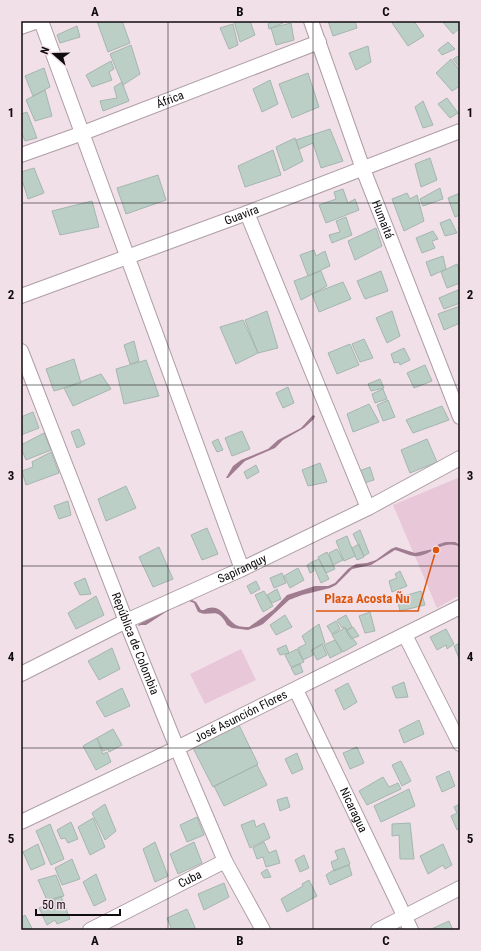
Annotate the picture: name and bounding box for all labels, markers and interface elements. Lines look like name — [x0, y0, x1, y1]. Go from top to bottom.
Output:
text: A — [91, 4, 99, 19]
text: B — [236, 4, 244, 19]
text: C — [382, 4, 390, 19]
north arrow — [34, 34, 74, 74]
text: N — [38, 45, 52, 56]
street label: África — [154, 88, 186, 111]
text: 1 — [8, 105, 14, 120]
text: 1 — [467, 105, 473, 120]
street label: Humaitá — [369, 198, 397, 241]
street label: Guavira — [222, 202, 261, 228]
text: 2 — [8, 287, 15, 302]
text: 2 — [467, 287, 474, 302]
text: 3 — [8, 468, 14, 483]
text: 3 — [467, 468, 473, 483]
street label: Sapiranguy — [215, 551, 269, 586]
callout: Plaza Acosta Ñu — [316, 586, 418, 611]
street label: República de Colombia — [109, 590, 162, 697]
text: Plaza Acosta Ñu — [324, 591, 410, 606]
text: 4 — [8, 649, 15, 664]
text: 4 — [467, 649, 474, 664]
street label: José Asunción Flores — [192, 687, 290, 745]
street label: Nicaragua — [337, 785, 370, 835]
text: 5 — [8, 831, 15, 846]
text: 5 — [467, 831, 474, 846]
street label: Cuba — [176, 867, 204, 891]
scale bar — [36, 891, 120, 917]
text: 50 m — [42, 898, 66, 912]
text: A — [91, 933, 99, 948]
text: B — [236, 933, 244, 948]
text: C — [382, 933, 390, 948]

